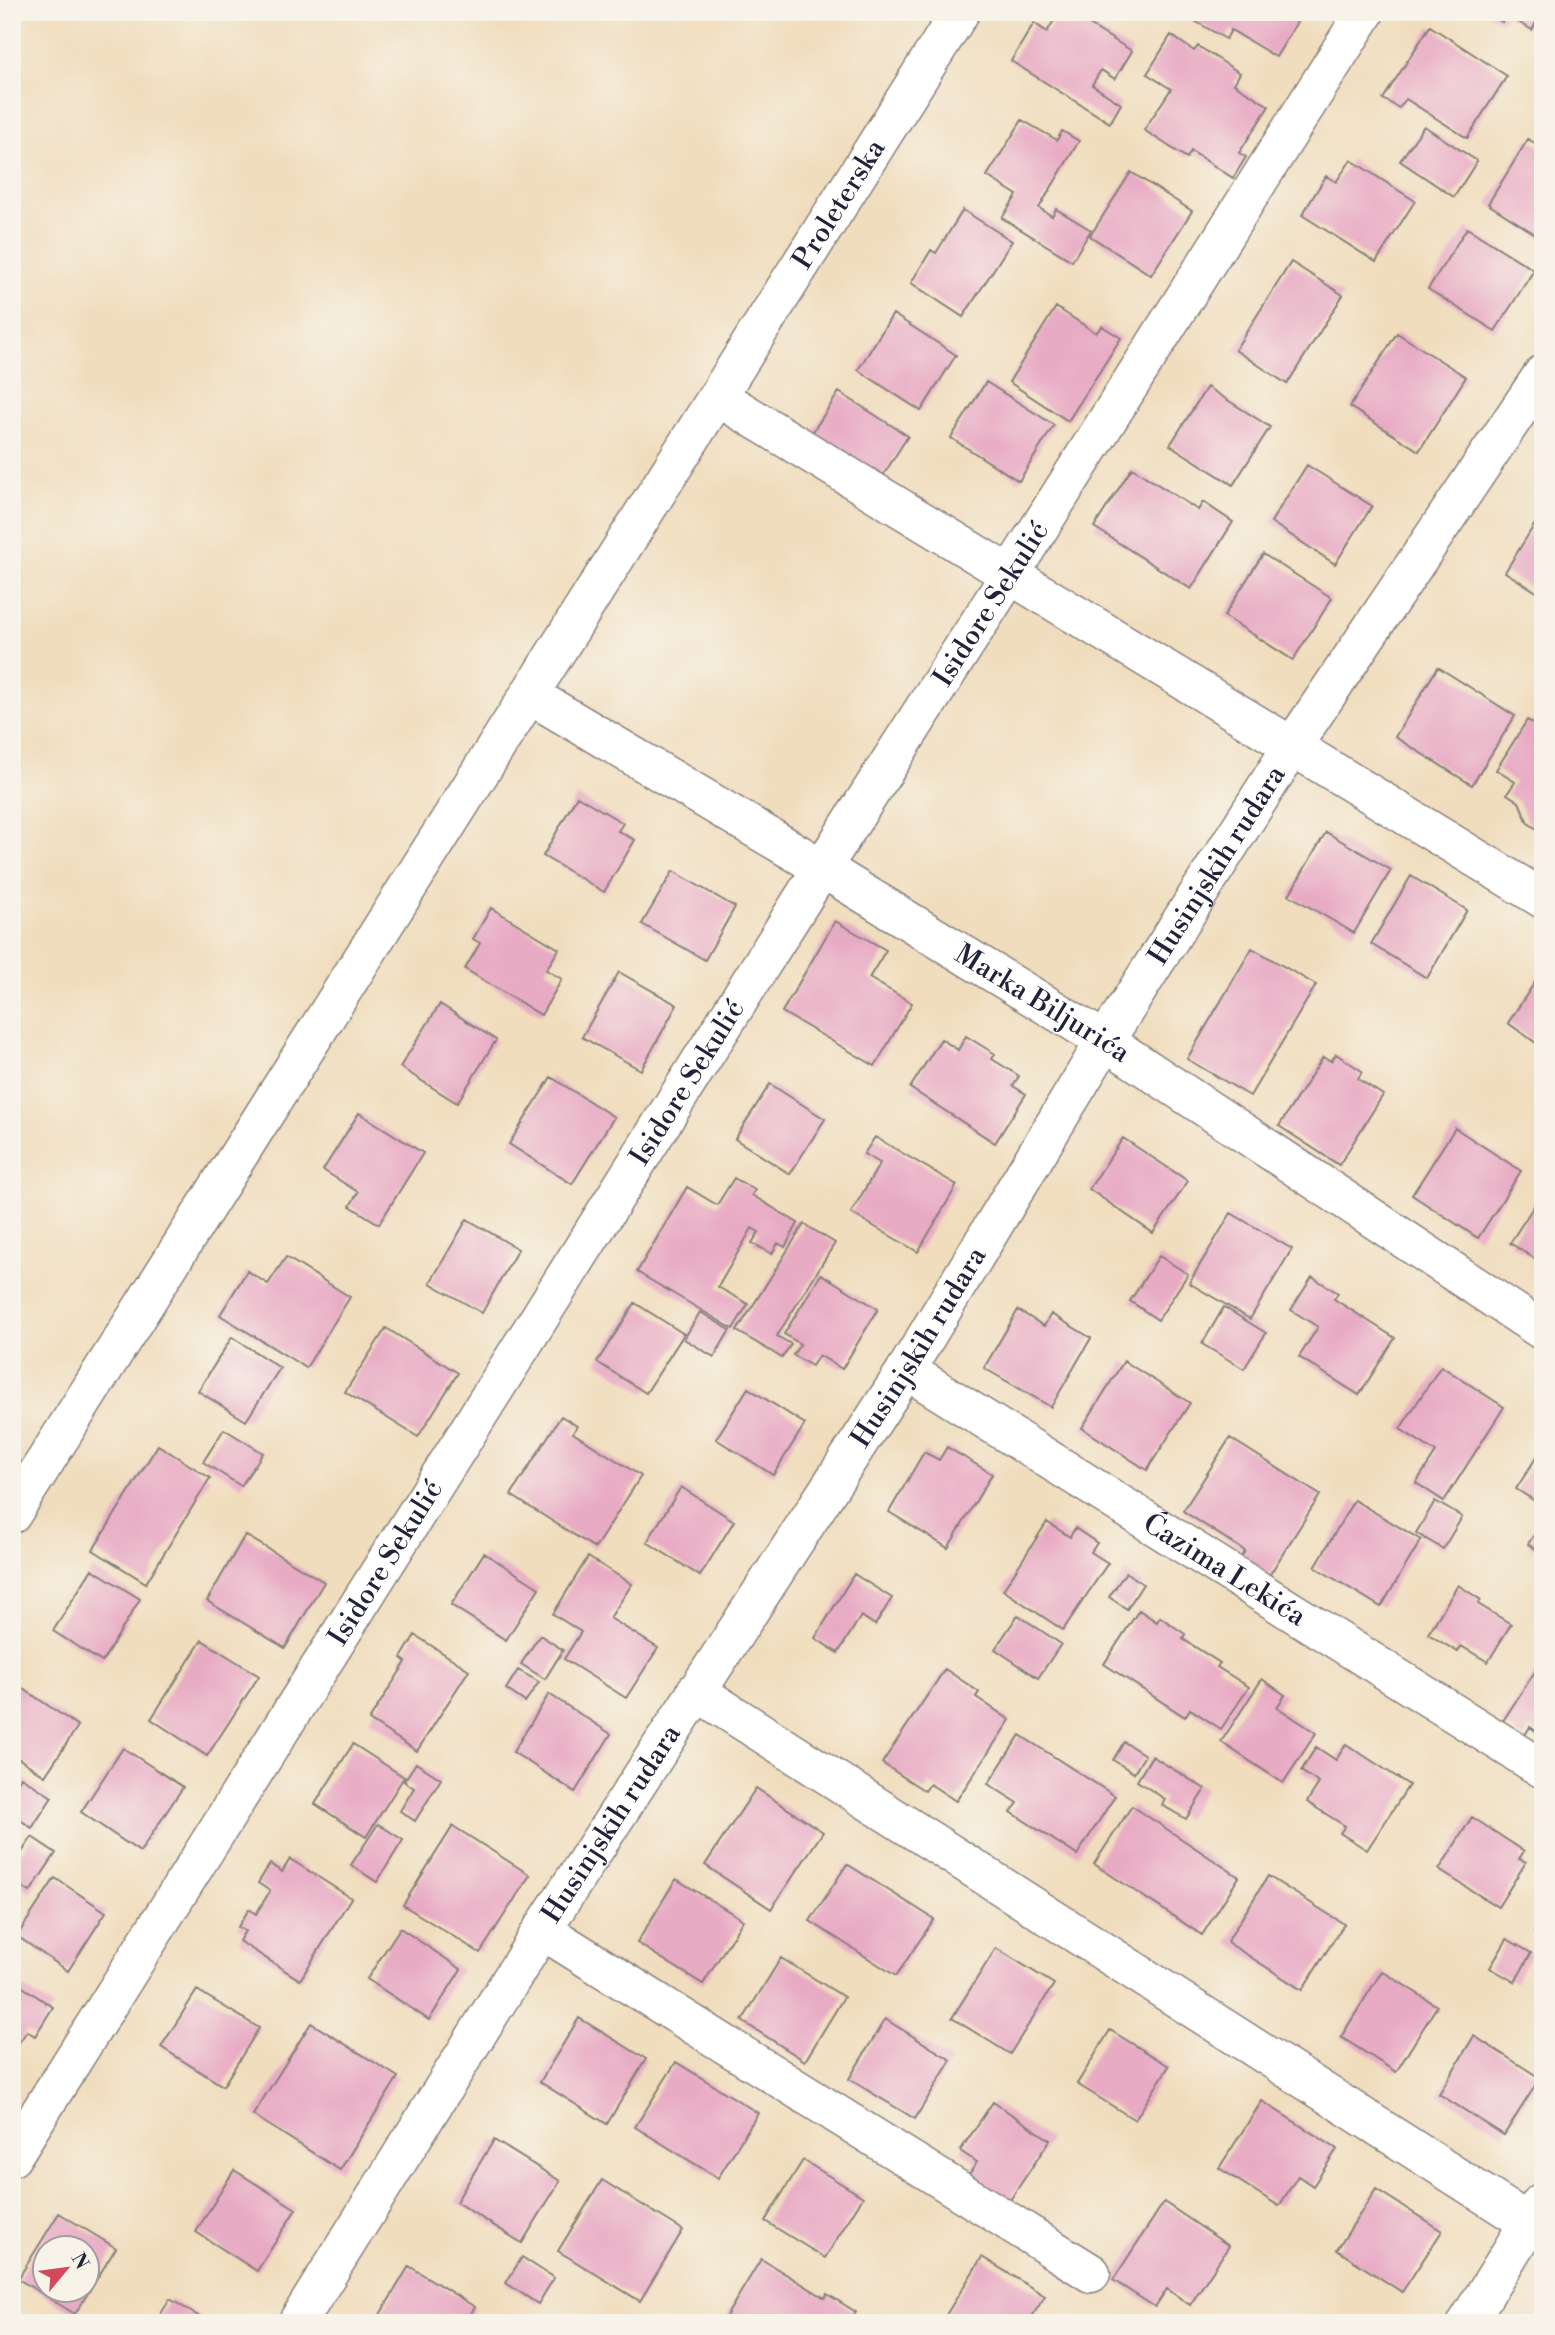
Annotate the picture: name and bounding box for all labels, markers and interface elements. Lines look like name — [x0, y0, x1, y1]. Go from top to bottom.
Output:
street label: Proleterska — [785, 132, 893, 276]
street label: Isidore Sekulić — [925, 515, 1057, 693]
street label: Husinjskih rudara — [1140, 758, 1294, 971]
street label: Marka Biljurića — [949, 936, 1137, 1071]
street label: Isidore Sekulić — [622, 993, 752, 1172]
street label: Husinjskih rudara — [843, 1240, 994, 1454]
street label: Isidore Sekulić — [320, 1473, 451, 1652]
street label: Ćazima Lekića — [1137, 1504, 1313, 1634]
street label: Husinjskih rudara — [534, 1717, 689, 1929]
north arrow — [32, 2234, 102, 2304]
text: N — [66, 2249, 94, 2274]

